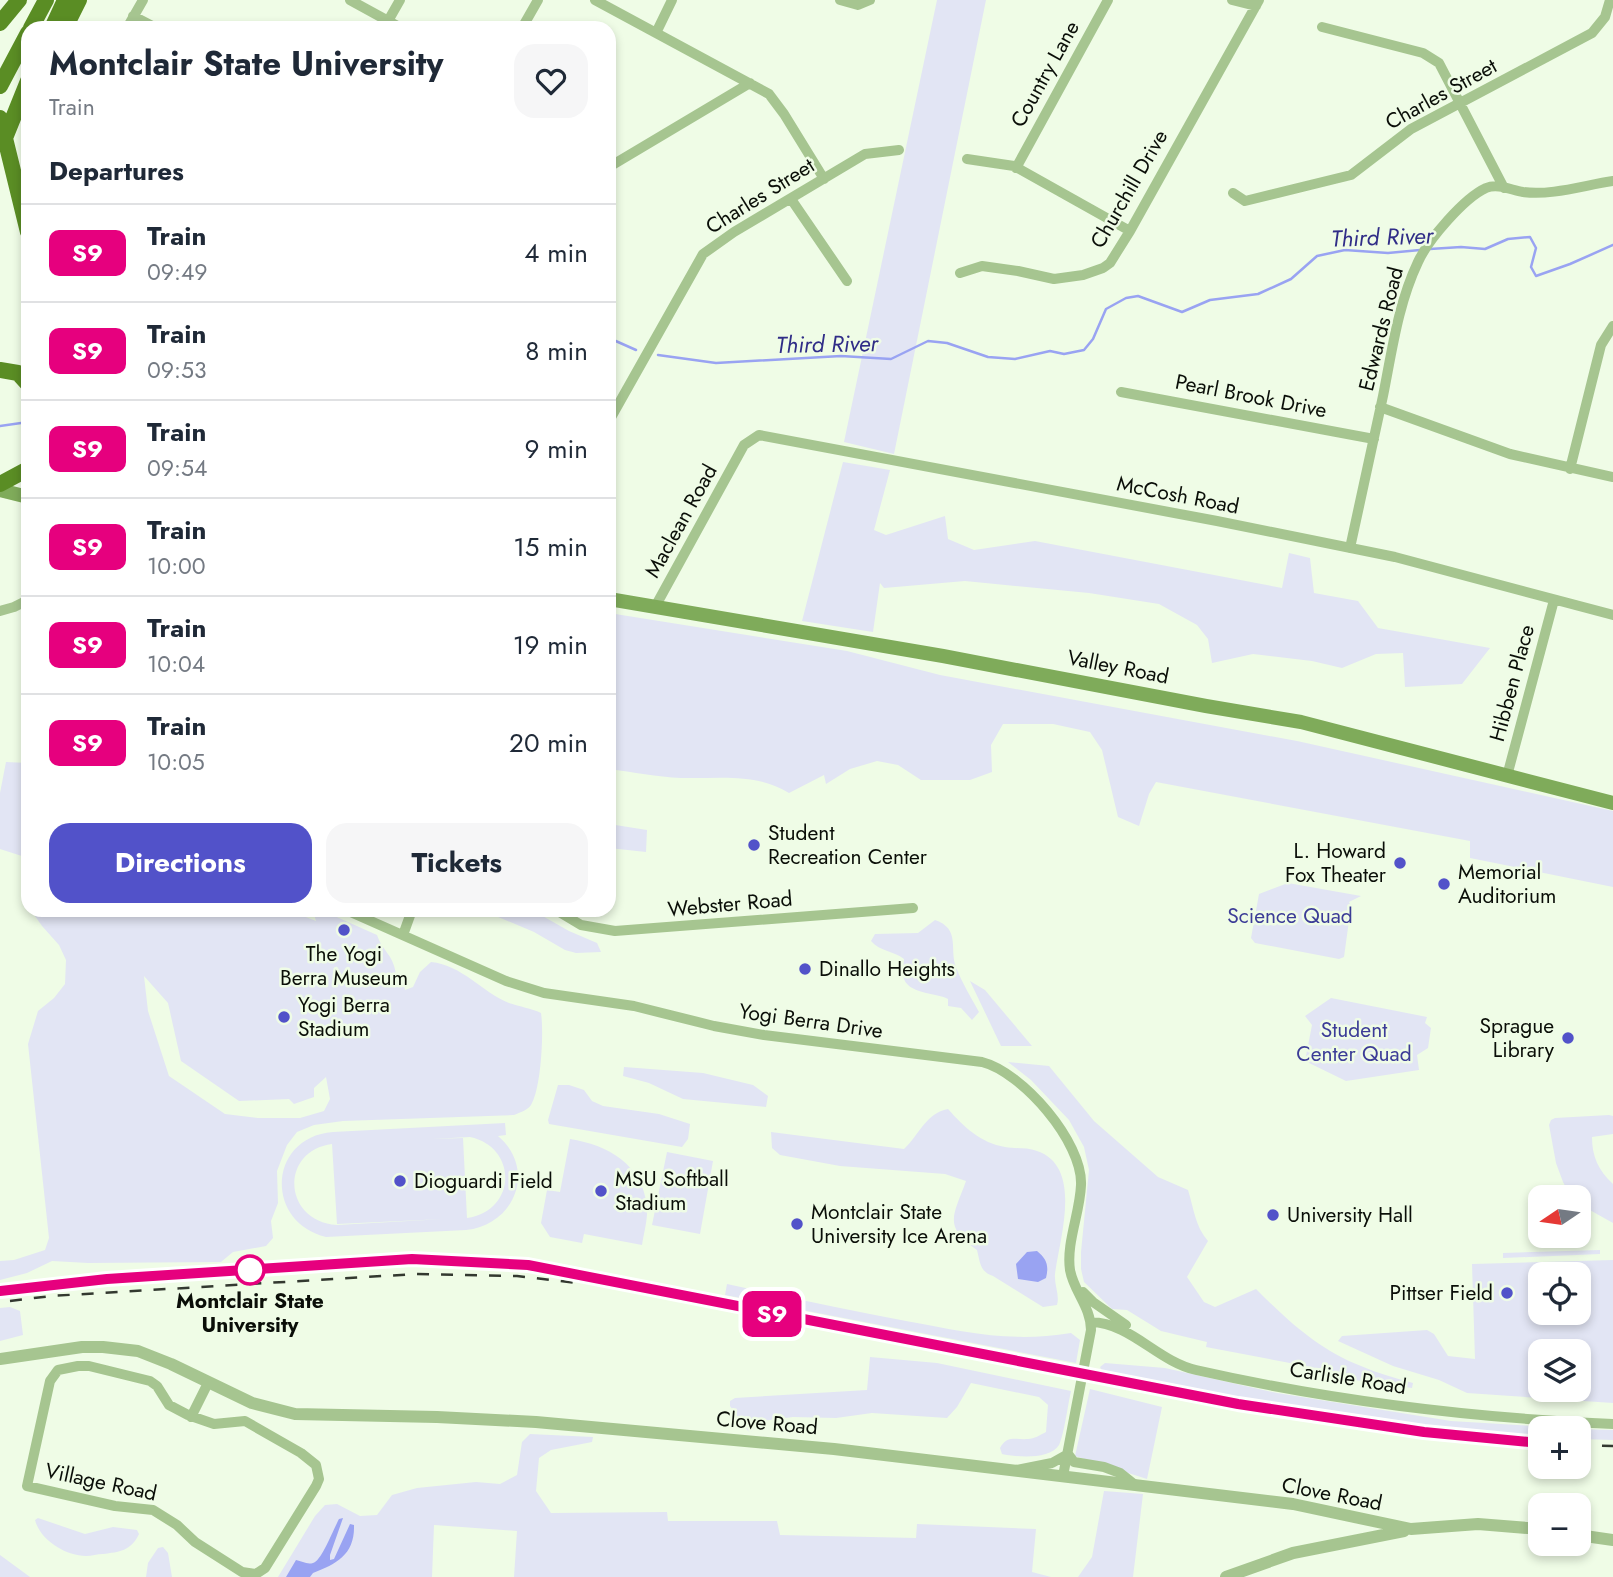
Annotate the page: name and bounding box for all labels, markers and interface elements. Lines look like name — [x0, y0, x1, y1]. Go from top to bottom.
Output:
street label: Country Lane — [1003, 15, 1087, 133]
text: Montclair State University — [49, 40, 444, 87]
button: heart — [514, 44, 588, 118]
street label: Charles Street — [1380, 51, 1502, 137]
text: Train — [49, 90, 95, 124]
street label: Churchill Drive — [1083, 124, 1175, 254]
street label: Charles Street — [700, 151, 820, 241]
text: Departures — [49, 152, 184, 190]
text: Train — [147, 217, 206, 255]
water label: Third River — [1330, 218, 1435, 256]
text: 4 min — [524, 234, 588, 272]
text: S9 — [72, 235, 103, 270]
text: 09:49 — [147, 255, 208, 289]
street label: Edwards Road — [1351, 264, 1411, 394]
text: Train — [147, 315, 206, 353]
water label: Third River — [776, 326, 880, 362]
text: 8 min — [525, 332, 588, 370]
text: S9 — [72, 333, 103, 368]
text: 09:53 — [147, 353, 206, 387]
street label: Pearl Brook Drive — [1173, 367, 1330, 425]
text: Train — [147, 413, 206, 451]
text: 9 min — [525, 430, 588, 468]
text: S9 — [72, 431, 103, 466]
text: 09:54 — [147, 451, 207, 485]
street label: Maclean Road — [637, 459, 725, 583]
street label: McCosh Road — [1114, 468, 1242, 522]
text: Train — [147, 511, 206, 549]
text: 15 min — [513, 528, 588, 566]
text: S9 — [72, 529, 103, 564]
text: 10:00 — [147, 549, 206, 583]
text: Train — [147, 609, 206, 647]
street label: Hibben Place — [1482, 621, 1542, 745]
text: 19 min — [513, 626, 588, 664]
text: S9 — [72, 627, 103, 662]
street label: Valley Road — [1065, 642, 1171, 692]
text: 10:04 — [147, 647, 205, 681]
text: Train — [147, 707, 206, 745]
text: 20 min — [509, 724, 588, 762]
text: S9 — [72, 725, 103, 760]
text: 10:05 — [147, 745, 205, 779]
place label: Student Recreation Center — [768, 818, 928, 872]
button: Directions — [49, 823, 312, 903]
button: Tickets — [326, 823, 588, 903]
place label: L. Howard Fox Theater — [1285, 836, 1387, 890]
marker: Student Recreation Center — [746, 837, 762, 853]
marker: L. Howard Fox Theater — [1392, 855, 1408, 871]
place label: Memorial Auditorium — [1458, 857, 1556, 911]
marker: Memorial Auditorium — [1436, 876, 1452, 892]
street label: Webster Road — [666, 884, 794, 924]
park label: Science Quad — [1227, 901, 1353, 931]
marker: The Yogi Berra Museum — [336, 922, 352, 938]
place label: The Yogi Berra Museum — [280, 939, 408, 993]
place label: Dinallo Heights — [819, 954, 955, 984]
marker: Dinallo Heights — [797, 961, 813, 977]
place label: Yogi Berra Stadium — [298, 990, 390, 1044]
street label: Yogi Berra Drive — [737, 996, 885, 1046]
marker: Yogi Berra Stadium — [276, 1009, 292, 1025]
place label: Sprague Library — [1479, 1011, 1555, 1065]
park label: Student Center Quad — [1296, 1015, 1412, 1069]
marker: Sprague Library — [1560, 1030, 1576, 1046]
place label: MSU Softball Stadium — [615, 1164, 729, 1218]
place label: Dioguardi Field — [414, 1166, 553, 1196]
marker: Dioguardi Field — [392, 1173, 408, 1189]
marker: MSU Softball Stadium — [593, 1183, 609, 1199]
north arrow — [1528, 1185, 1591, 1248]
map controls — [1528, 1185, 1591, 1556]
place label: Montclair State University Ice Arena — [811, 1197, 987, 1251]
place label: University Hall — [1287, 1200, 1413, 1230]
marker: University Hall — [1265, 1207, 1281, 1223]
marker: Montclair State University Ice Arena — [789, 1216, 805, 1232]
marker: Montclair State University — [235, 1255, 265, 1285]
button: locate — [1528, 1262, 1591, 1325]
place label: Pittser Field — [1390, 1278, 1493, 1308]
marker: Pittser Field — [1499, 1285, 1515, 1301]
place label: Montclair State University — [176, 1286, 324, 1340]
line badge: S9 — [740, 1291, 804, 1337]
text: S9 — [756, 1296, 788, 1331]
button: layers — [1528, 1339, 1591, 1402]
street label: Carlisle Road — [1288, 1354, 1408, 1402]
street label: Clove Road — [715, 1404, 819, 1442]
button: + — [1528, 1416, 1591, 1479]
street label: Village Road — [42, 1456, 160, 1508]
street label: Clove Road — [1279, 1470, 1385, 1518]
button: − — [1528, 1493, 1591, 1556]

